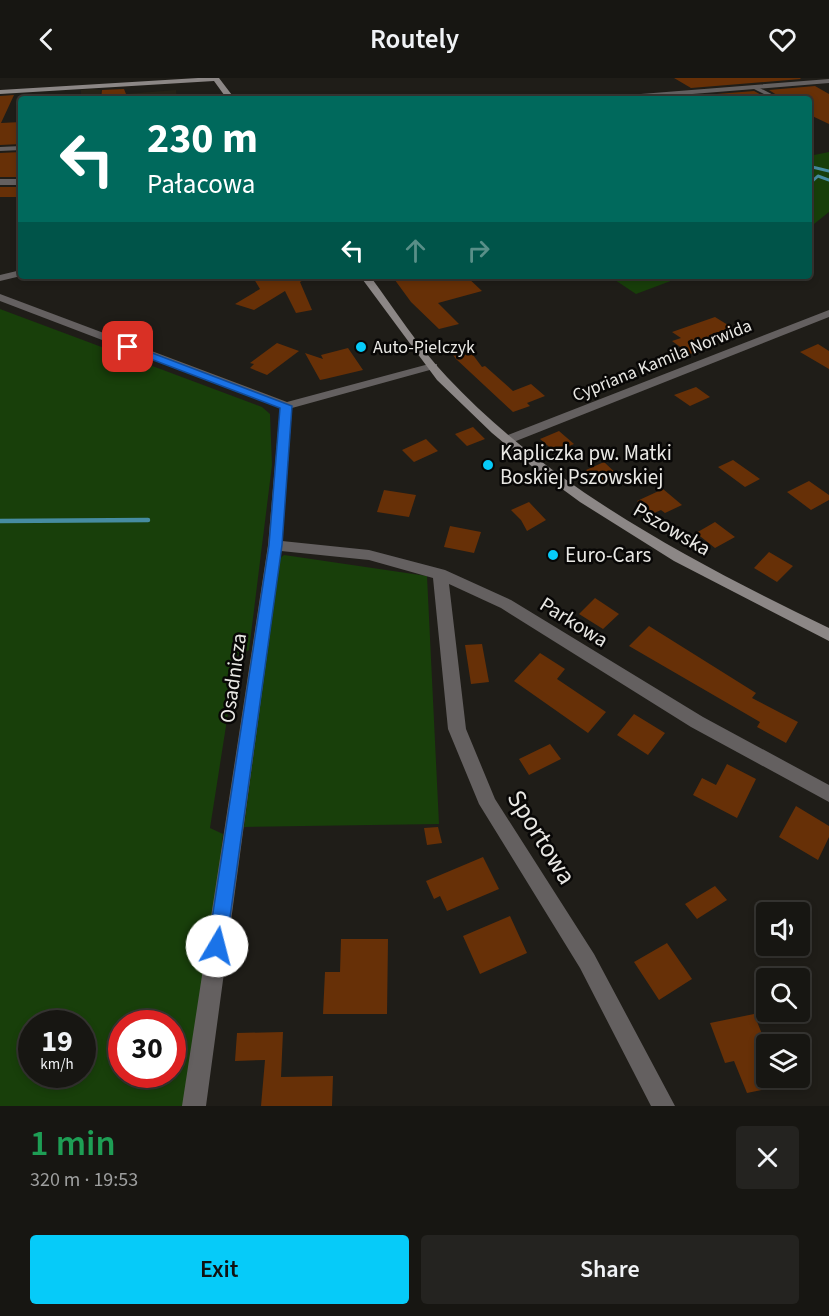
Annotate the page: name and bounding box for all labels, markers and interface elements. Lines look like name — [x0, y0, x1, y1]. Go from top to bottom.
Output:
text: Routely — [370, 20, 459, 59]
icon: back — [30, 23, 63, 56]
icon: heart — [766, 23, 799, 56]
text: 230 m — [147, 109, 258, 169]
icon: left — [48, 120, 126, 198]
text: Pałacowa — [147, 165, 255, 204]
icon: left — [336, 234, 369, 267]
icon: ahead — [399, 234, 432, 267]
icon: right — [462, 234, 495, 267]
street label: Cypriana Kamila Norwida — [569, 313, 756, 408]
pin — [102, 321, 153, 372]
icon: arrive — [111, 330, 144, 363]
place label: Auto-Pielczyk — [373, 335, 475, 360]
marker: Auto-Pielczyk — [354, 340, 368, 354]
place label: Kapliczka pw. Matki Boskiej Pszowskiej — [500, 438, 672, 492]
marker: Kapliczka pw. Matki Boskiej Pszowskiej — [481, 458, 495, 472]
street label: Pszowska — [628, 495, 716, 563]
place label: Euro-Cars — [565, 540, 651, 570]
marker: Euro-Cars — [546, 548, 560, 562]
street label: Parkowa — [534, 589, 614, 655]
street label: Osadnicza — [212, 631, 254, 725]
street label: Sportowa — [498, 783, 585, 892]
map controls — [756, 902, 810, 1088]
button: sound — [756, 902, 810, 956]
position arrow — [185, 914, 249, 978]
button: search — [756, 968, 810, 1022]
speed limit sign: 30 — [108, 1010, 186, 1088]
text: 19 — [41, 1020, 73, 1063]
button: layers — [756, 1034, 810, 1088]
text: km/h — [40, 1054, 74, 1075]
text: 1 min — [30, 1118, 116, 1169]
button: close — [736, 1126, 799, 1189]
text: 320 m · 19:53 — [30, 1166, 138, 1194]
button: Exit — [30, 1235, 409, 1304]
button: Share — [421, 1235, 799, 1304]

